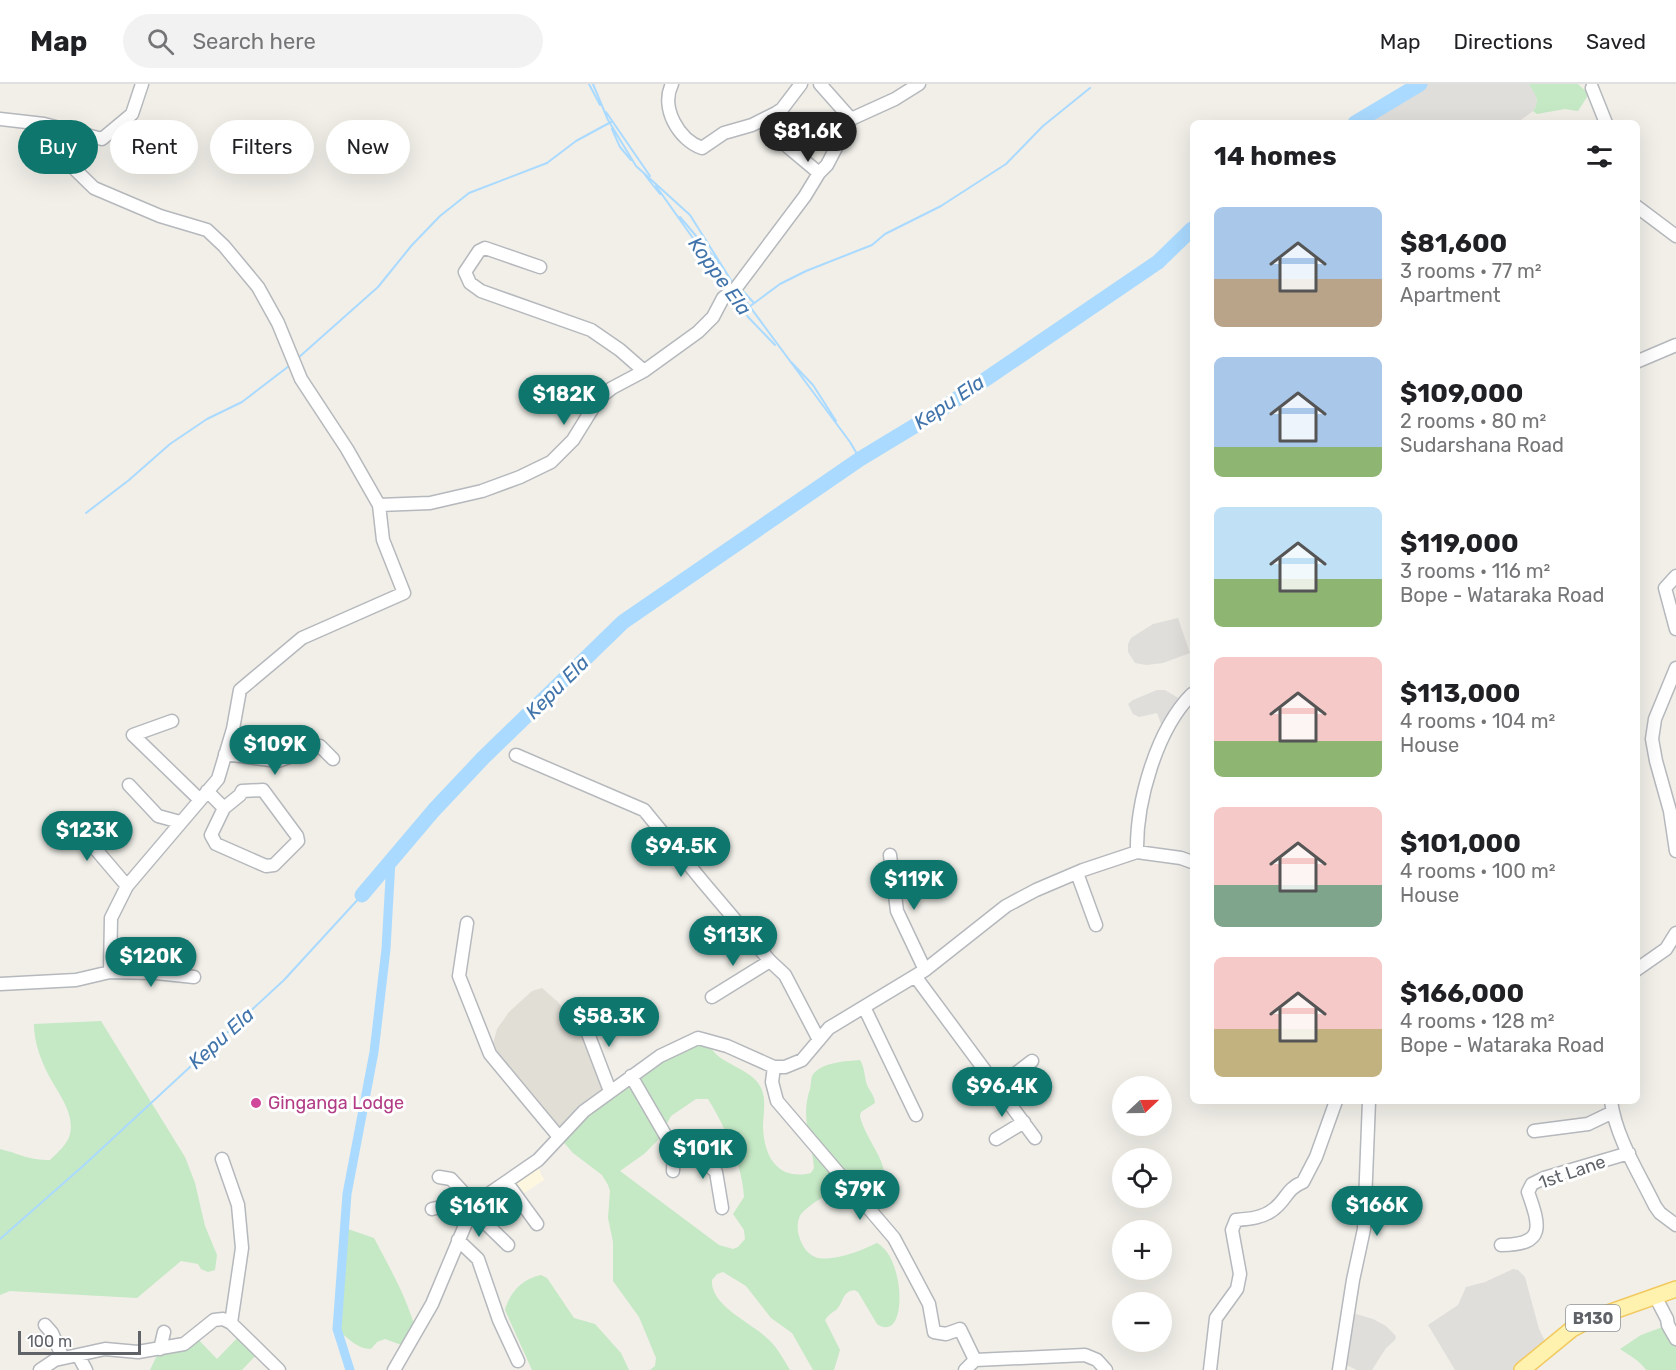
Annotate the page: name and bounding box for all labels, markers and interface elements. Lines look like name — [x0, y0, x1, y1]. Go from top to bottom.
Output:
search box — [123, 14, 543, 68]
text: Map — [30, 25, 87, 58]
icon: search — [144, 25, 177, 58]
text: Search here — [192, 28, 316, 55]
text: Map — [1380, 29, 1421, 54]
text: Directions — [1454, 29, 1553, 54]
text: Saved — [1586, 29, 1646, 54]
pin: $81.6K — [759, 112, 857, 163]
text: $81.6K — [774, 119, 842, 143]
chip: Buy — [18, 120, 98, 174]
chip: Rent — [110, 120, 198, 174]
chip: Filters — [210, 120, 314, 174]
chip: New — [326, 120, 410, 174]
icon: filters — [1583, 140, 1616, 173]
text: 14 homes — [1214, 141, 1337, 172]
text: $81,600 — [1400, 228, 1507, 259]
icon: home — [1262, 231, 1334, 303]
water label: Koppe Ela — [684, 232, 757, 320]
text: 3 rooms · 77 m² — [1400, 259, 1542, 283]
text: Apartment — [1400, 283, 1501, 307]
water label: Kepu Ela — [909, 370, 989, 434]
pin: $182K — [522, 375, 606, 426]
text: $109,000 — [1400, 378, 1523, 409]
icon: home — [1262, 381, 1334, 453]
text: $182K — [532, 382, 596, 406]
text: 2 rooms · 80 m² — [1400, 409, 1546, 433]
text: Sudarshana Road — [1400, 433, 1564, 457]
text: $119,000 — [1400, 528, 1519, 559]
icon: home — [1262, 531, 1334, 603]
text: 3 rooms · 116 m² — [1400, 559, 1550, 583]
text: Bope - Wataraka Road — [1400, 583, 1604, 607]
water label: Kepu Ela — [520, 650, 594, 724]
text: $113,000 — [1400, 678, 1520, 709]
icon: home — [1262, 681, 1334, 753]
text: 4 rooms · 104 m² — [1400, 709, 1555, 733]
pin: $109K — [233, 725, 317, 776]
text: $109K — [244, 732, 306, 756]
text: House — [1400, 733, 1459, 757]
pin: $123K — [45, 811, 129, 862]
text: $123K — [56, 818, 118, 842]
pin: $94.5K — [632, 827, 730, 878]
text: $101,000 — [1400, 828, 1521, 859]
icon: home — [1262, 831, 1334, 903]
text: $94.5K — [645, 834, 717, 858]
text: 4 rooms · 100 m² — [1400, 859, 1556, 883]
pin: $119K — [872, 860, 956, 911]
text: $119K — [884, 867, 944, 891]
text: House — [1400, 883, 1459, 907]
pin: $113K — [691, 916, 775, 967]
text: $113K — [703, 923, 763, 947]
pin: $120K — [109, 937, 193, 988]
text: $120K — [119, 944, 183, 968]
text: $166,000 — [1400, 978, 1524, 1009]
icon: home — [1262, 981, 1334, 1053]
pin: $58.3K — [560, 997, 658, 1048]
water label: Kepu Ela — [183, 1002, 259, 1074]
text: $58.3K — [573, 1004, 645, 1028]
text: 4 rooms · 128 m² — [1400, 1009, 1555, 1033]
text: Bope - Wataraka Road — [1400, 1033, 1604, 1057]
pin: $96.4K — [953, 1067, 1051, 1118]
text: $96.4K — [966, 1074, 1038, 1098]
north arrow — [1112, 1076, 1172, 1136]
map controls — [1112, 1076, 1172, 1352]
place label: Ginganga Lodge — [268, 1092, 404, 1114]
marker: Ginganga Lodge — [249, 1096, 263, 1110]
pin: $101K — [661, 1129, 745, 1180]
text: $101K — [673, 1136, 733, 1160]
button: locate — [1112, 1148, 1172, 1208]
street label: 1st Lane — [1536, 1150, 1608, 1194]
pin: $79K — [824, 1170, 896, 1221]
text: $79K — [835, 1177, 885, 1201]
pin: $166K — [1335, 1186, 1419, 1237]
pin: $161K — [437, 1187, 521, 1238]
text: $166K — [1346, 1193, 1408, 1217]
text: $161K — [449, 1194, 509, 1218]
button: + — [1112, 1220, 1172, 1280]
button: − — [1112, 1292, 1172, 1352]
road number: B130 — [1566, 1305, 1620, 1331]
scale bar — [18, 1328, 141, 1356]
text: 100 m — [27, 1332, 72, 1351]

